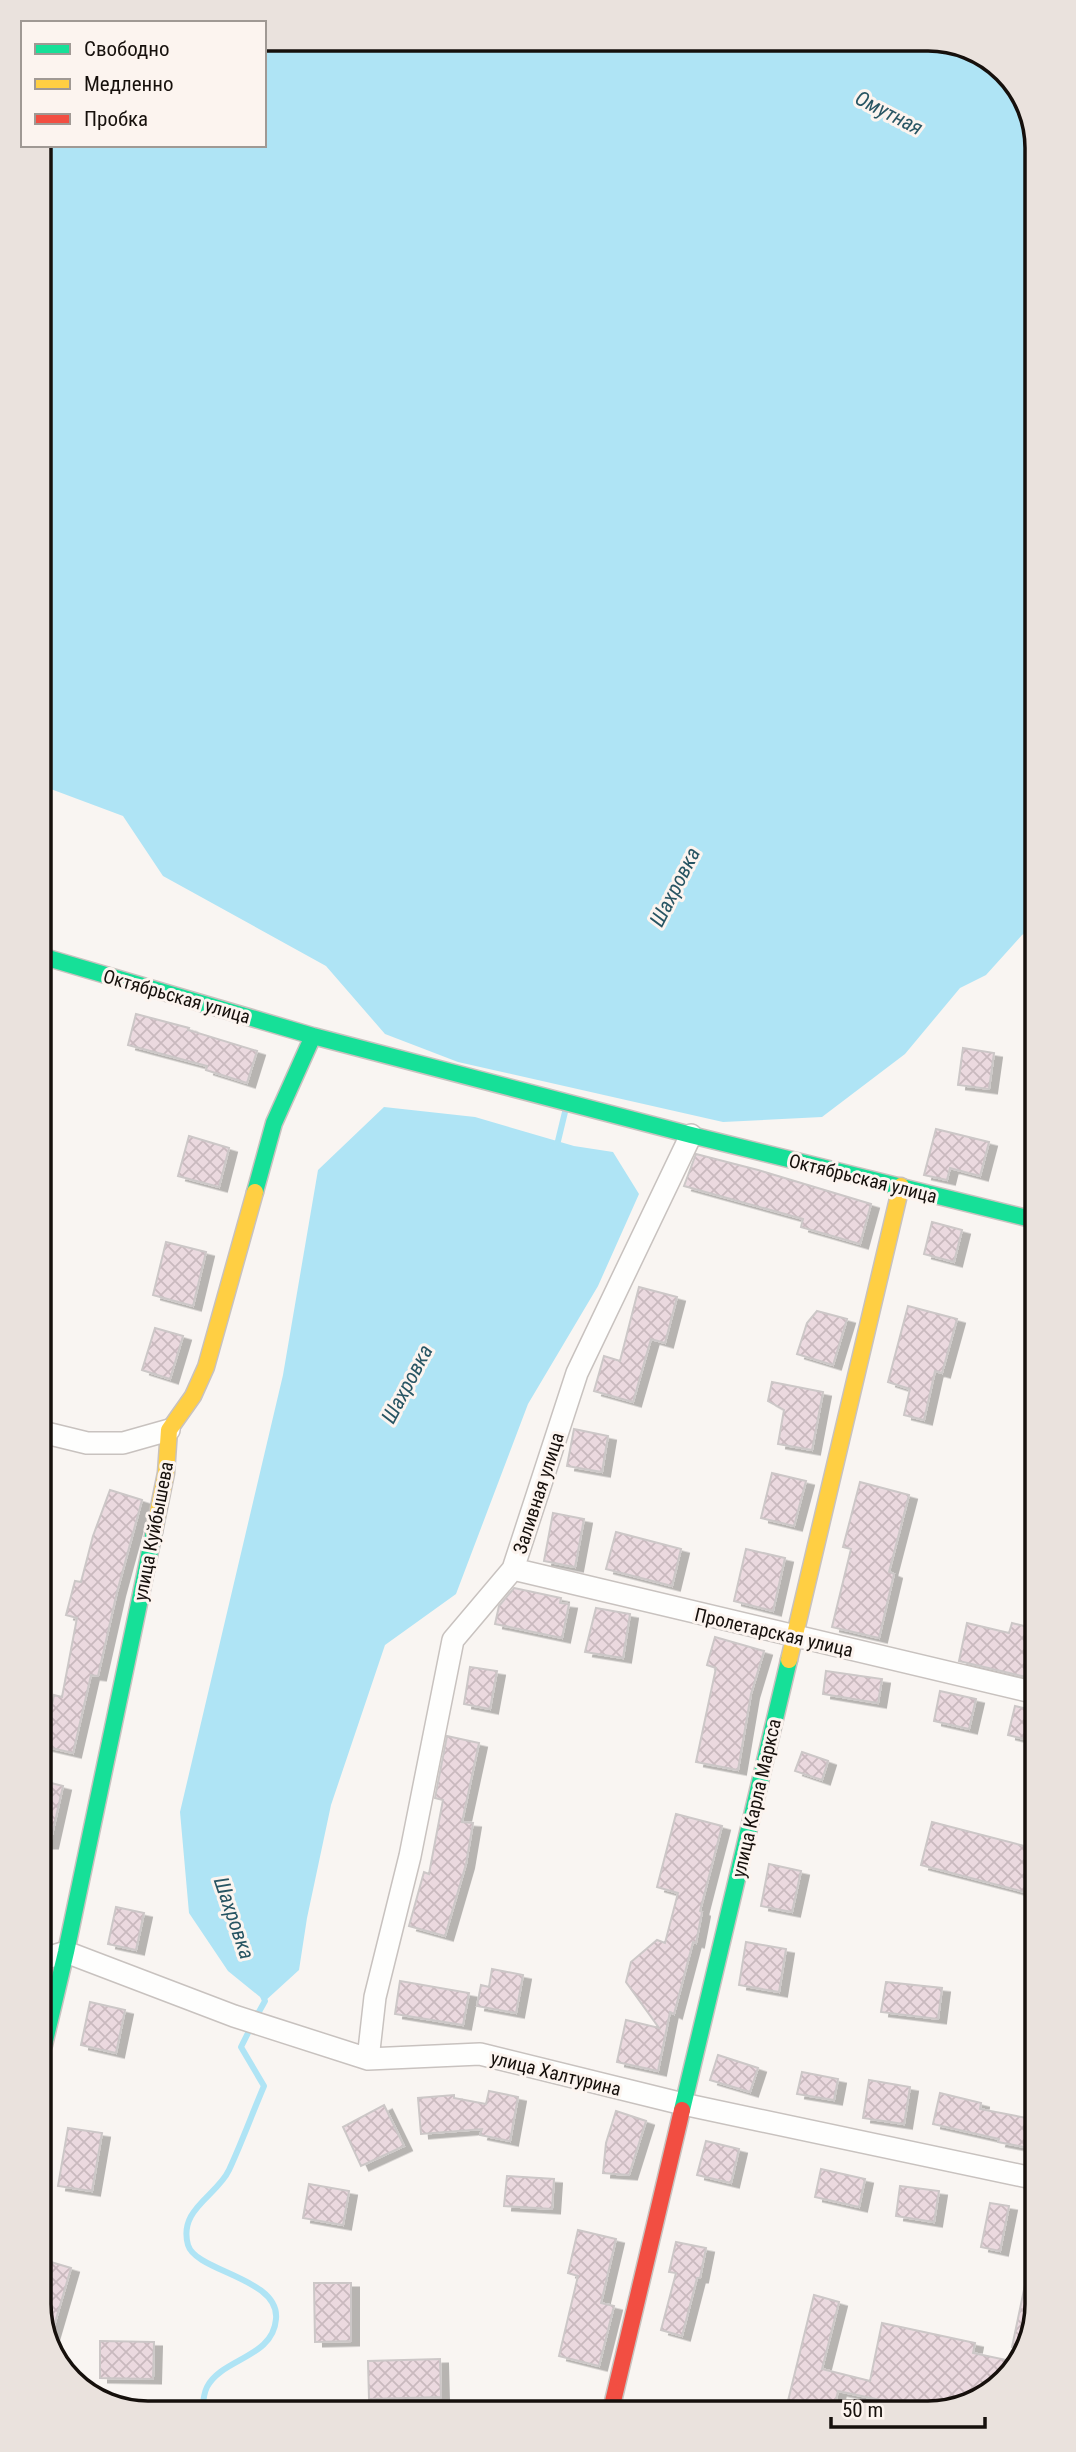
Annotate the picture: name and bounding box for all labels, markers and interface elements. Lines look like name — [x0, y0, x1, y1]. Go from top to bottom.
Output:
legend — [21, 21, 266, 147]
text: Свободно — [84, 37, 170, 61]
text: Медленно — [84, 72, 173, 96]
water label: Омутная — [851, 86, 927, 140]
text: Пробка — [84, 107, 148, 131]
water label: Шахровка — [645, 844, 705, 930]
street label: Октябрьская улица — [101, 965, 253, 1028]
street label: Октябрьская улица — [786, 1149, 939, 1208]
water label: Шахровка — [376, 1341, 438, 1427]
street label: Заливная улица — [508, 1430, 569, 1557]
street label: улица Куйбышева — [129, 1460, 178, 1603]
street label: Пролетарская улица — [692, 1603, 855, 1662]
street label: улица Карла Маркса — [727, 1717, 786, 1880]
water label: Шахровка — [209, 1874, 259, 1962]
street label: улица Халтурина — [488, 2046, 623, 2101]
scale bar — [831, 2386, 985, 2430]
text: 50 m — [842, 2398, 883, 2422]

